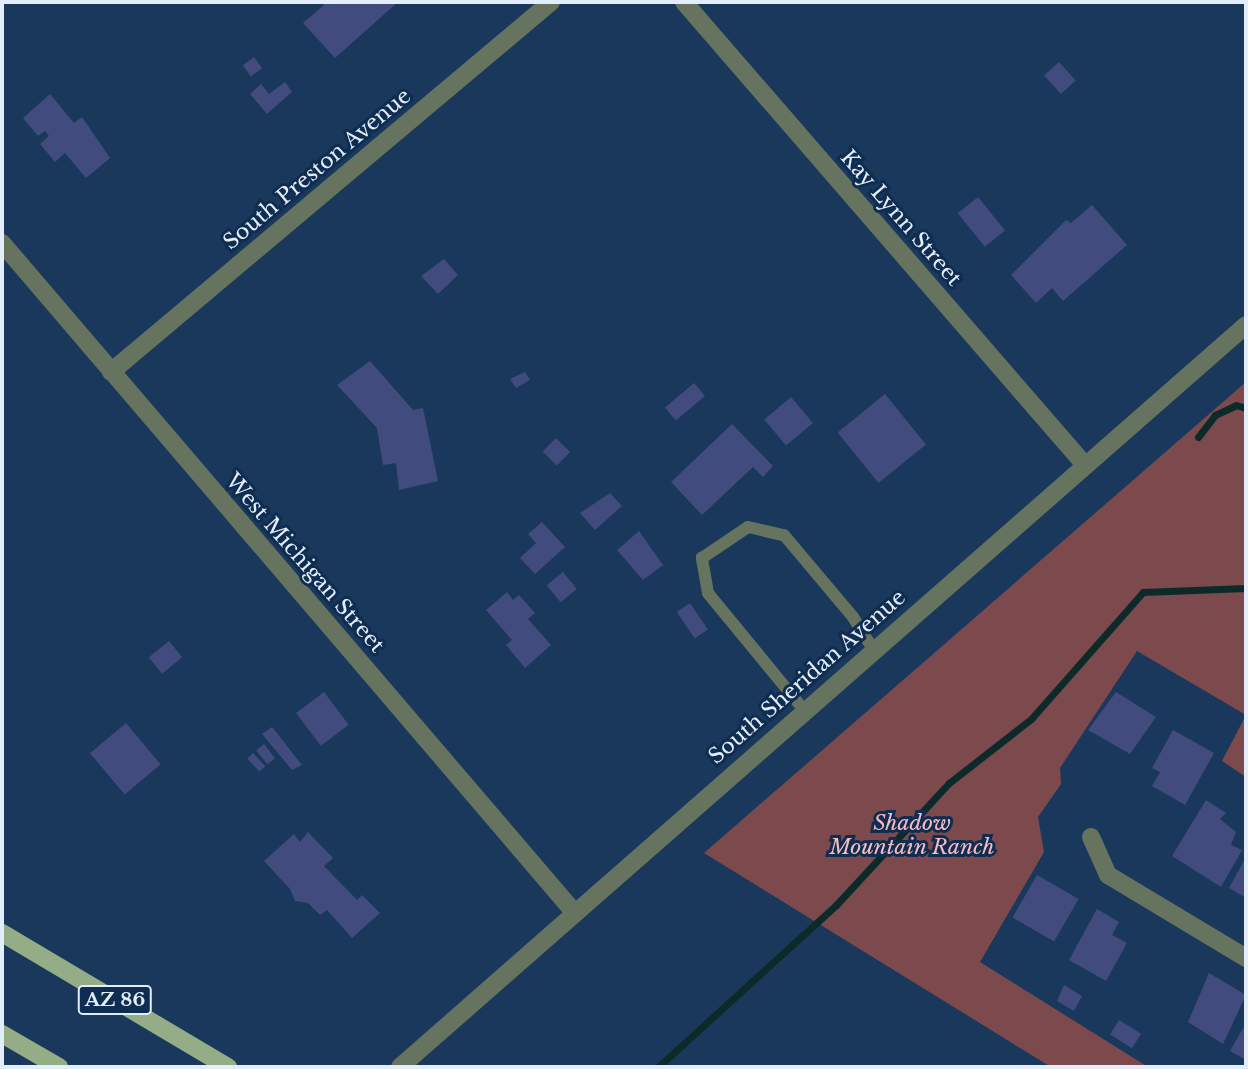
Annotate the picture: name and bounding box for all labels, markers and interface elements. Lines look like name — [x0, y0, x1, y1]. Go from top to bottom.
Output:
street label: South Preston Avenue — [218, 83, 416, 255]
street label: Kay Lynn Street — [835, 145, 967, 291]
street label: West Michigan Street — [220, 468, 390, 658]
street label: South Sheridan Avenue — [703, 584, 911, 770]
park label: Shadow Mountain Ranch — [829, 810, 995, 860]
road number: AZ 86 — [76, 984, 154, 1016]

